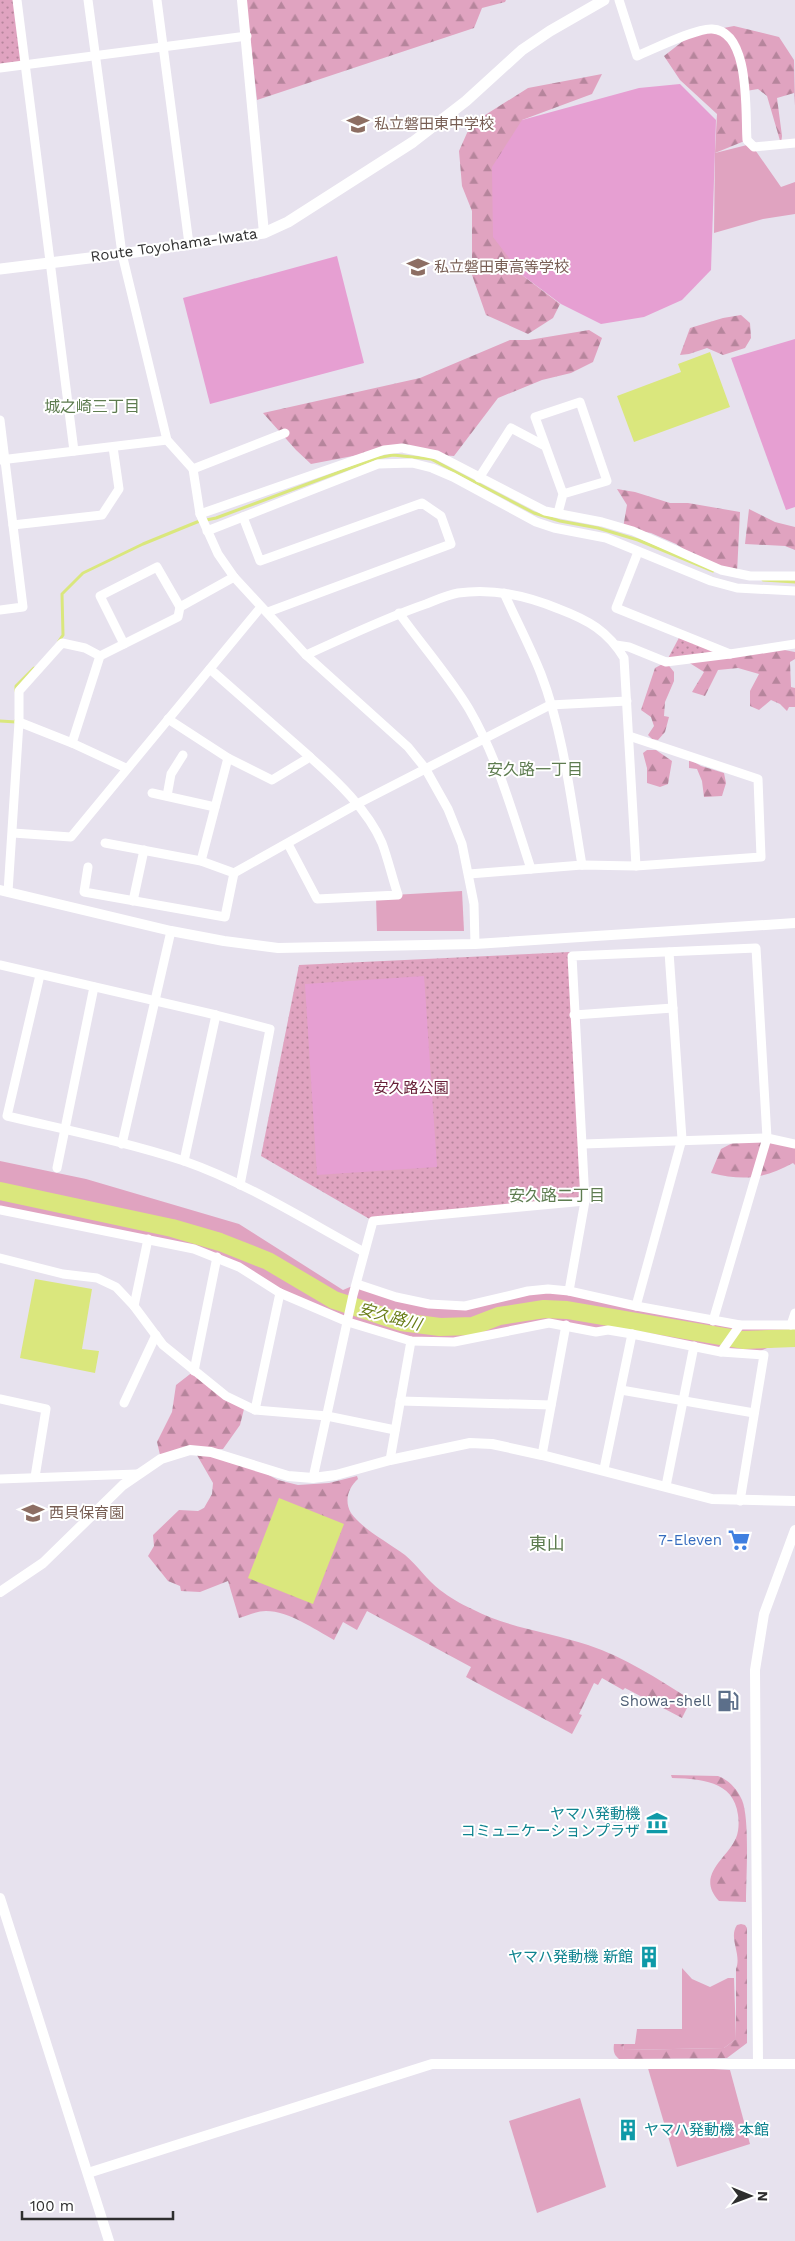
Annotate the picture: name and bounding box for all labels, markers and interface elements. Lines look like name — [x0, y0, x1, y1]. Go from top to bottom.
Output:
school or university icon: 私立磐田東中学校 — [345, 111, 371, 137]
place label: 私立磐田東中学校 — [374, 115, 494, 133]
street label: Route Toyohama-Iwata — [89, 224, 259, 266]
school or university icon: 私立磐田東高等学校 — [405, 254, 431, 280]
place label: 私立磐田東高等学校 — [434, 258, 569, 276]
district label: 城之崎三丁目 — [44, 397, 140, 416]
district label: 安久路一丁目 — [487, 760, 583, 779]
park label: 安久路公園 — [373, 1079, 449, 1097]
district label: 安久路二丁目 — [509, 1186, 605, 1205]
water label: 安久路川 — [356, 1299, 425, 1334]
school or university icon: 西貝保育園 — [20, 1500, 46, 1526]
place label: 西貝保育園 — [49, 1504, 124, 1522]
supermarket icon: 7-Eleven — [726, 1527, 752, 1553]
place label: 7-Eleven — [658, 1531, 722, 1549]
district label: 東山 — [529, 1533, 565, 1554]
fuel station icon: Showa-shell — [715, 1688, 741, 1714]
place label: Showa-shell — [620, 1692, 711, 1710]
place label: ヤマハ発動機 コミュニケーションプラザ — [461, 1805, 640, 1840]
museum icon: ヤマハ発動機 コミュニケーションプラザ — [644, 1810, 670, 1836]
building icon: ヤマハ発動機 新館 — [636, 1944, 662, 1970]
place label: ヤマハ発動機 新館 — [508, 1948, 633, 1966]
building icon: ヤマハ発動機 本館 — [615, 2117, 641, 2143]
place label: ヤマハ発動機 本館 — [644, 2121, 769, 2139]
north arrow — [725, 2171, 775, 2221]
scale bar — [22, 2188, 174, 2220]
text: N — [755, 2191, 771, 2202]
text: 100 m — [30, 2197, 74, 2215]

